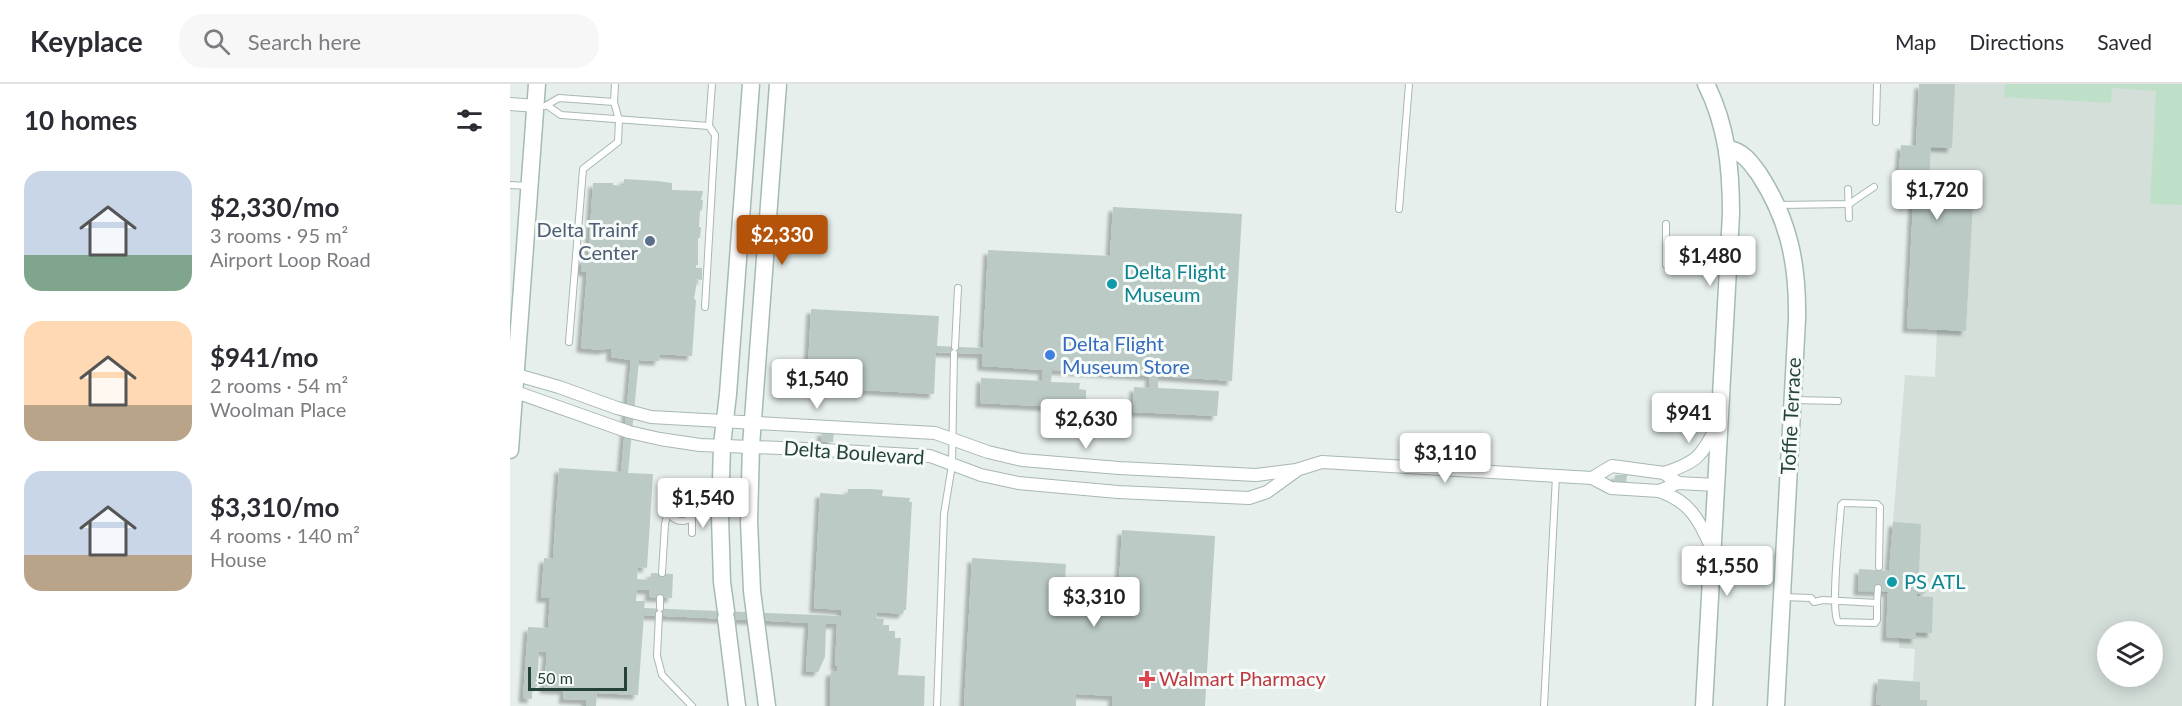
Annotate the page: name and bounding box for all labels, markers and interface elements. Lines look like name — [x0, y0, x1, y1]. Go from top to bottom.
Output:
search box — [179, 14, 599, 68]
text: Keyplace — [30, 24, 143, 58]
icon: search — [200, 25, 233, 58]
text: Search here — [248, 28, 361, 55]
text: Map — [1895, 29, 1936, 54]
text: Directions — [1969, 29, 2064, 54]
text: Saved — [2097, 29, 2152, 54]
text: 10 homes — [24, 104, 137, 136]
icon: filters — [453, 104, 486, 137]
pin: $1,720 — [1888, 170, 1986, 221]
text: $1,720 — [1906, 177, 1968, 201]
text: $2,330/mo — [210, 191, 340, 223]
icon: home — [72, 195, 144, 267]
pin: $2,330 — [733, 215, 831, 266]
place label: Delta Trainf Center — [537, 217, 639, 264]
text: $2,330 — [751, 222, 813, 246]
text: 3 rooms · 95 m² — [210, 223, 348, 247]
marker: Delta Trainf Center — [643, 234, 657, 248]
pin: $1,480 — [1661, 236, 1759, 287]
text: $1,480 — [1679, 243, 1741, 267]
text: Airport Loop Road — [210, 247, 371, 271]
place label: Delta Flight Museum — [1124, 259, 1226, 306]
marker: Delta Flight Museum — [1105, 277, 1119, 291]
place label: Delta Flight Museum Store — [1062, 331, 1190, 378]
text: $941/mo — [210, 341, 318, 373]
icon: home — [72, 345, 144, 417]
marker: Delta Flight Museum Store — [1043, 348, 1057, 362]
street label: Toffie Terrace — [1775, 357, 1805, 475]
pin: $1,540 — [768, 359, 866, 410]
text: $1,540 — [786, 366, 848, 390]
text: 2 rooms · 54 m² — [210, 373, 348, 397]
pin: $941 — [1653, 393, 1725, 444]
text: Woolman Place — [210, 397, 346, 421]
pin: $2,630 — [1037, 399, 1135, 450]
text: $941 — [1666, 400, 1712, 424]
text: $2,630 — [1055, 406, 1117, 430]
pin: $3,110 — [1396, 433, 1494, 484]
street label: Delta Boulevard — [783, 435, 925, 469]
text: $3,110 — [1414, 440, 1476, 464]
pin: $1,540 — [654, 478, 752, 529]
text: $1,540 — [672, 485, 734, 509]
text: $3,310/mo — [210, 491, 340, 523]
icon: home — [72, 495, 144, 567]
text: 4 rooms · 140 m² — [210, 523, 360, 547]
pin: $1,550 — [1678, 546, 1776, 597]
text: House — [210, 547, 267, 571]
text: $1,550 — [1696, 553, 1758, 577]
place label: PS ATL — [1904, 569, 1966, 593]
marker: PS ATL — [1885, 575, 1899, 589]
pin: $3,310 — [1045, 577, 1143, 628]
text: $3,310 — [1063, 584, 1125, 608]
map controls — [2097, 621, 2163, 687]
button: layers — [2097, 621, 2163, 687]
scale bar — [528, 664, 627, 692]
place label: Walmart Pharmacy — [1159, 666, 1326, 690]
text: 50 m — [537, 668, 573, 687]
marker: Walmart Pharmacy — [1140, 672, 1154, 686]

